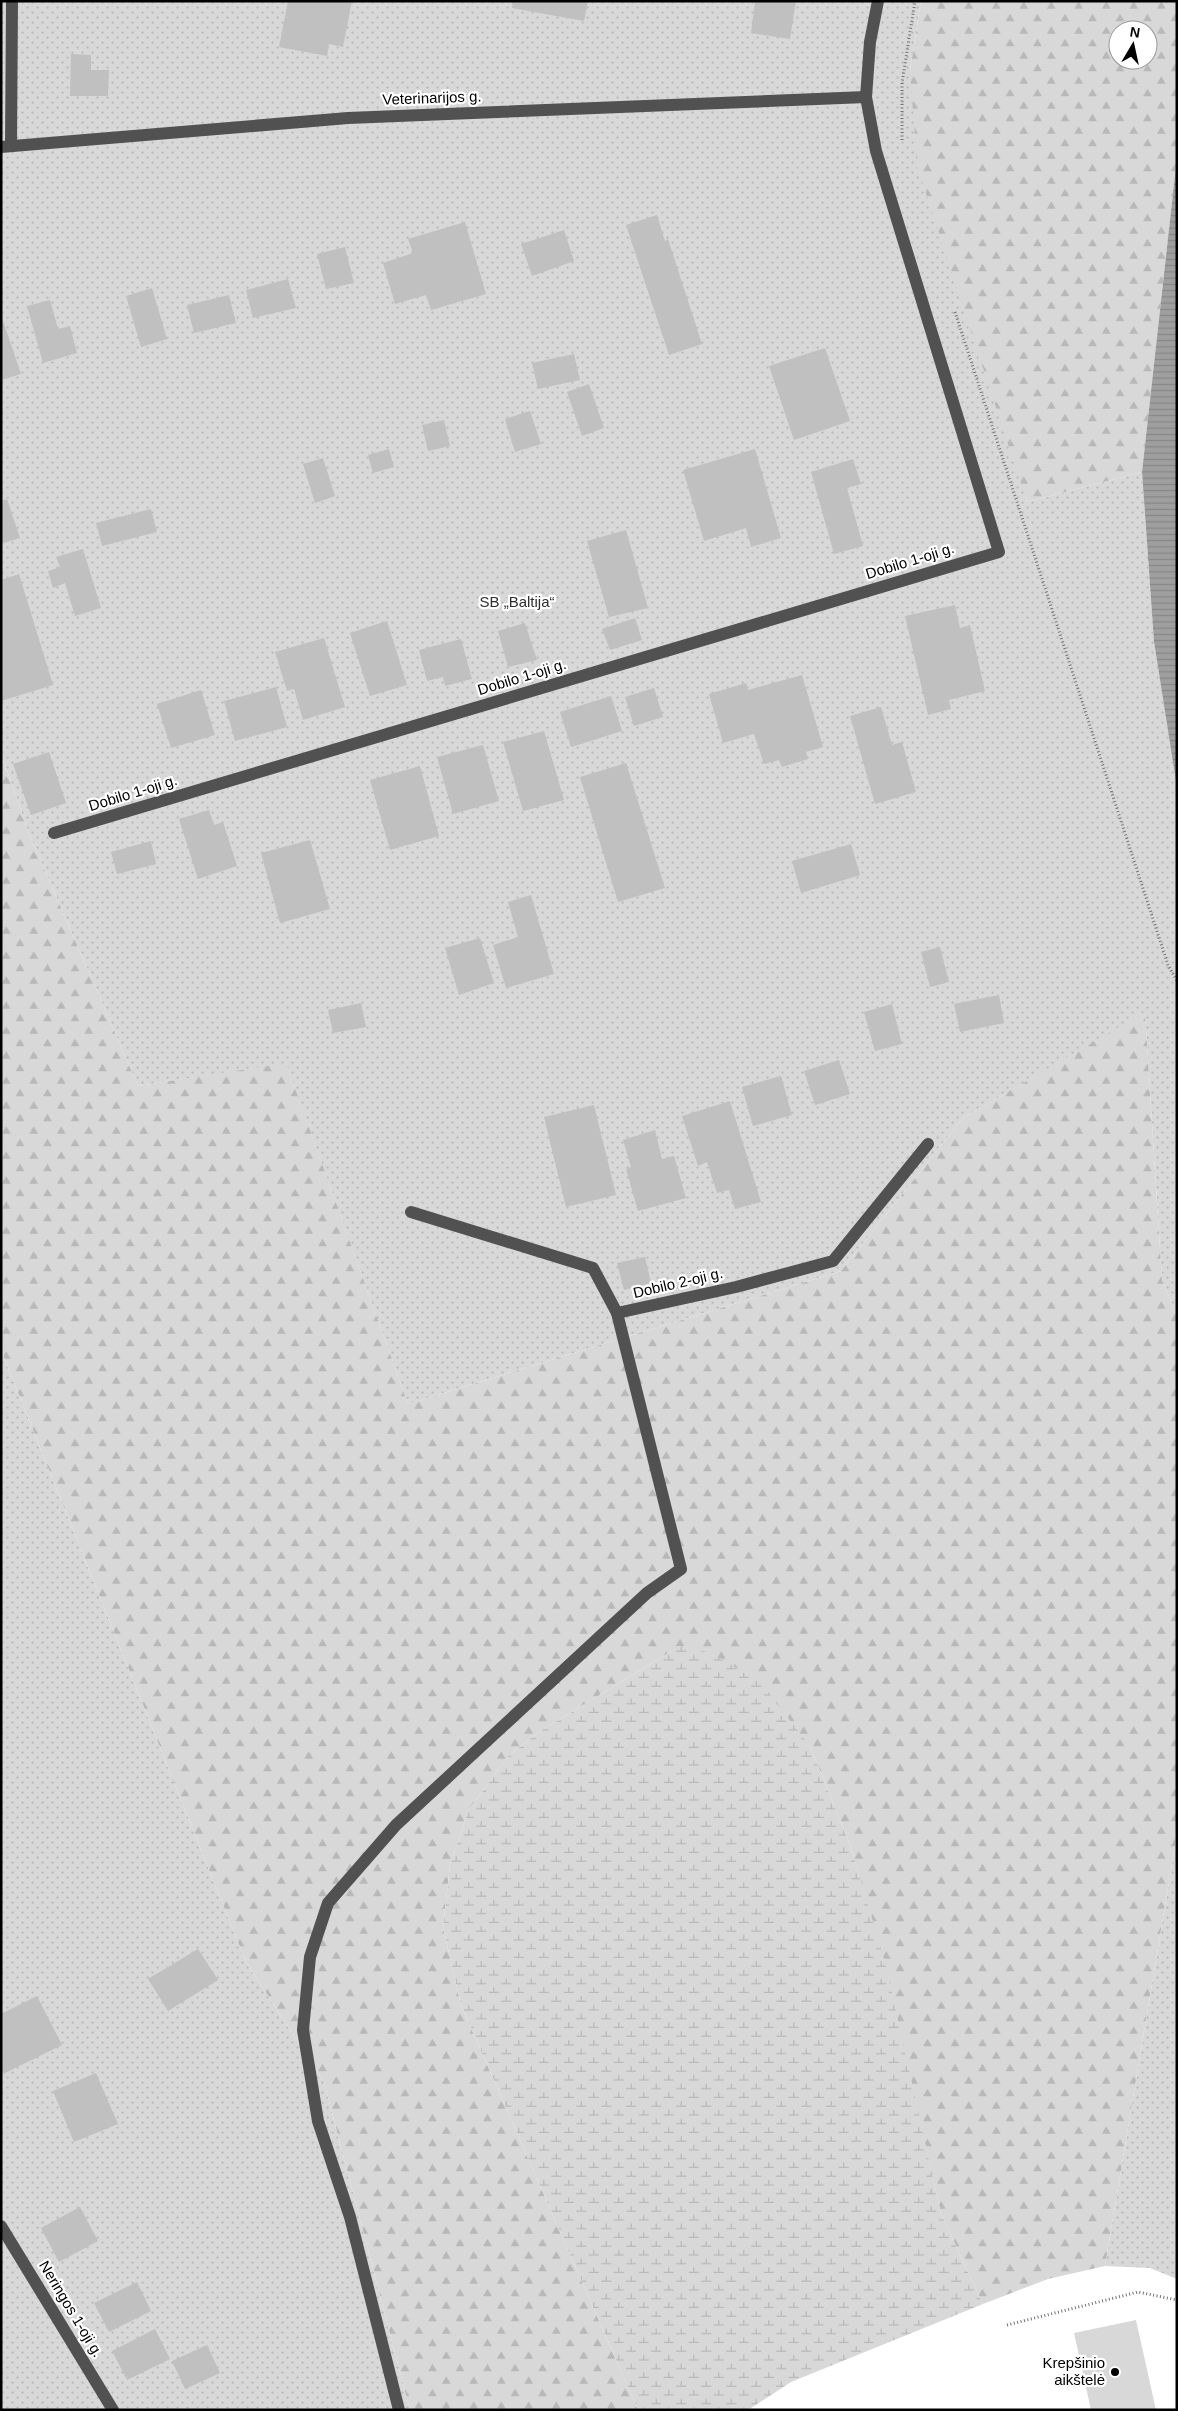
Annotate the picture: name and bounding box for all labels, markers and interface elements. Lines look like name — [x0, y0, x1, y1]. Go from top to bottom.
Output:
north arrow — [1108, 20, 1158, 70]
text: N — [1129, 23, 1141, 41]
street label: Veterinarijos g. — [382, 87, 482, 108]
street label: Dobilo 1-oji g. — [864, 539, 956, 582]
park label: SB „Baltija“ — [479, 593, 555, 610]
street label: Dobilo 1-oji g. — [476, 655, 568, 698]
street label: Dobilo 1-oji g. — [87, 771, 179, 814]
street label: Dobilo 2-oji g. — [631, 1264, 724, 1301]
street label: Neringos 1-oji g. — [36, 2258, 107, 2360]
place label: Krepšinio aikštelė — [1042, 2354, 1105, 2388]
marker: Krepšinio aikštelė — [1109, 2366, 1121, 2378]

